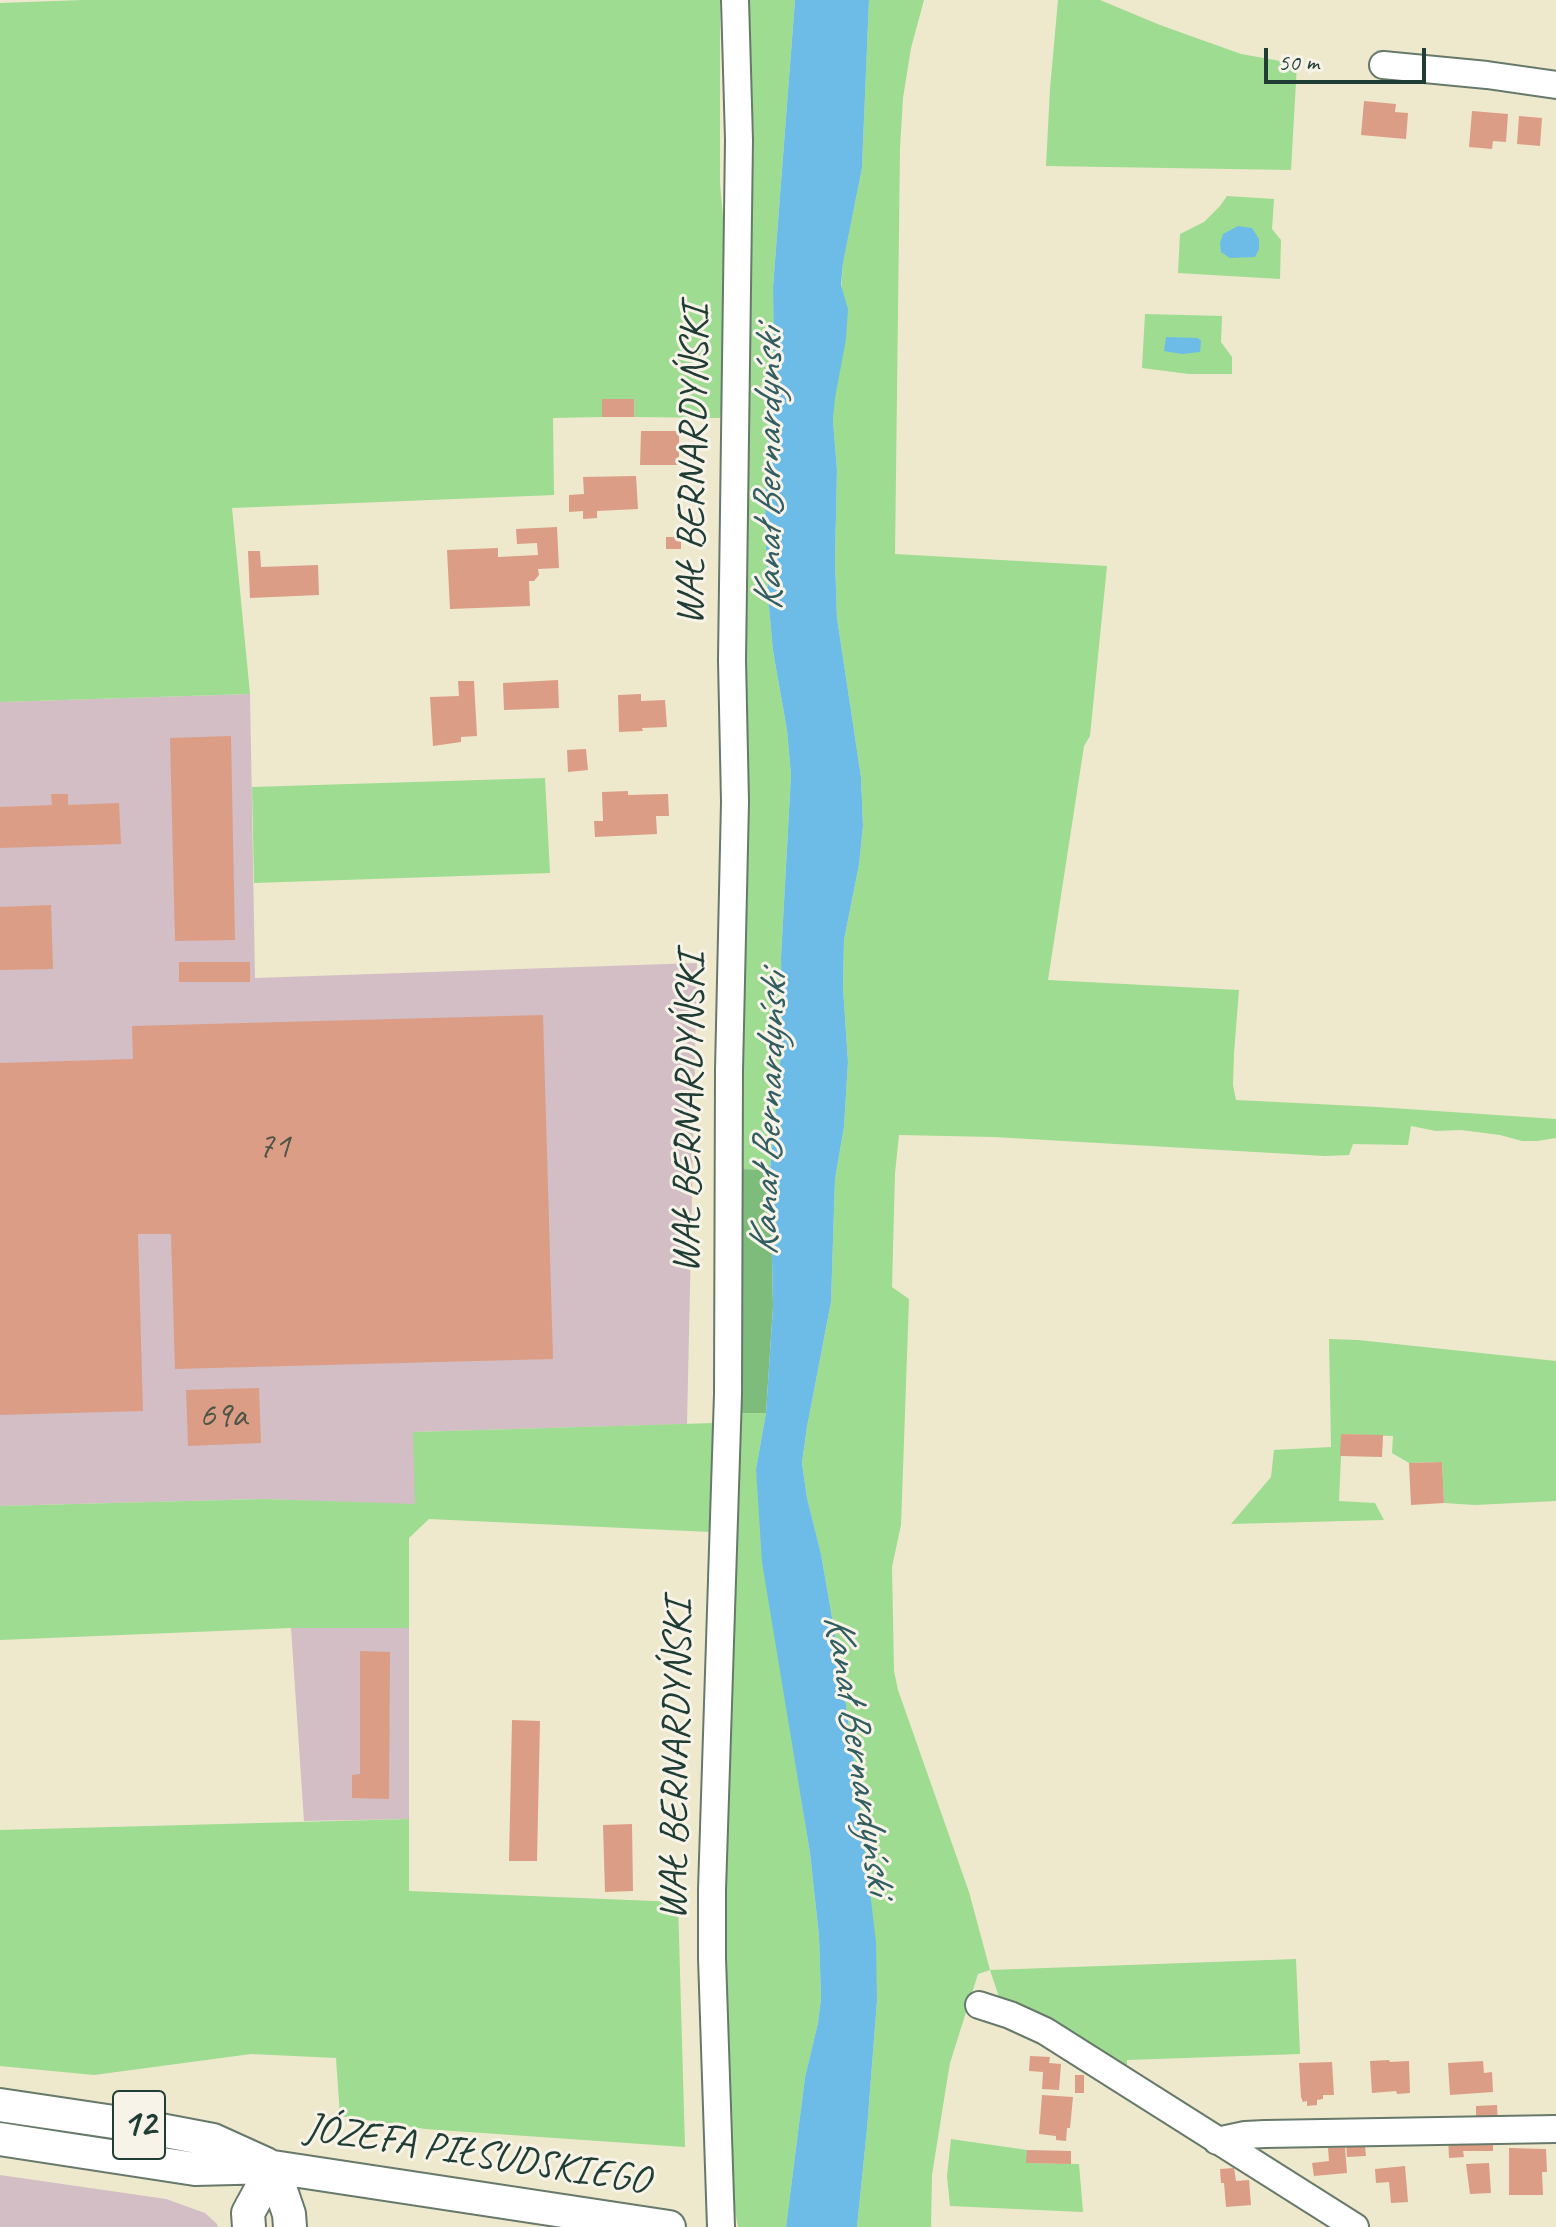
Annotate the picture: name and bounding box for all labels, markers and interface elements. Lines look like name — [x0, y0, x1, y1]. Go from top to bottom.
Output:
scale bar — [1268, 32, 1430, 82]
text: 50 m — [1278, 47, 1319, 77]
street label: WAŁ BERNARDYŃSKI — [667, 305, 721, 625]
water label: Kanał Bernardyński — [745, 329, 795, 611]
street label: WAŁ BERNARDYŃSKI — [663, 953, 717, 1273]
water label: Kanał Bernardyński — [740, 973, 800, 1257]
house number: 71 — [258, 1126, 290, 1170]
house number: 69a — [199, 1395, 247, 1439]
street label: WAŁ BERNARDYŃSKI — [650, 1600, 704, 1920]
water label: Kanał Bernardyński — [811, 1611, 905, 1897]
road number: 12 — [113, 2091, 165, 2159]
street label: JÓZEFA PIŁSUDSKIEGO — [301, 2104, 653, 2206]

